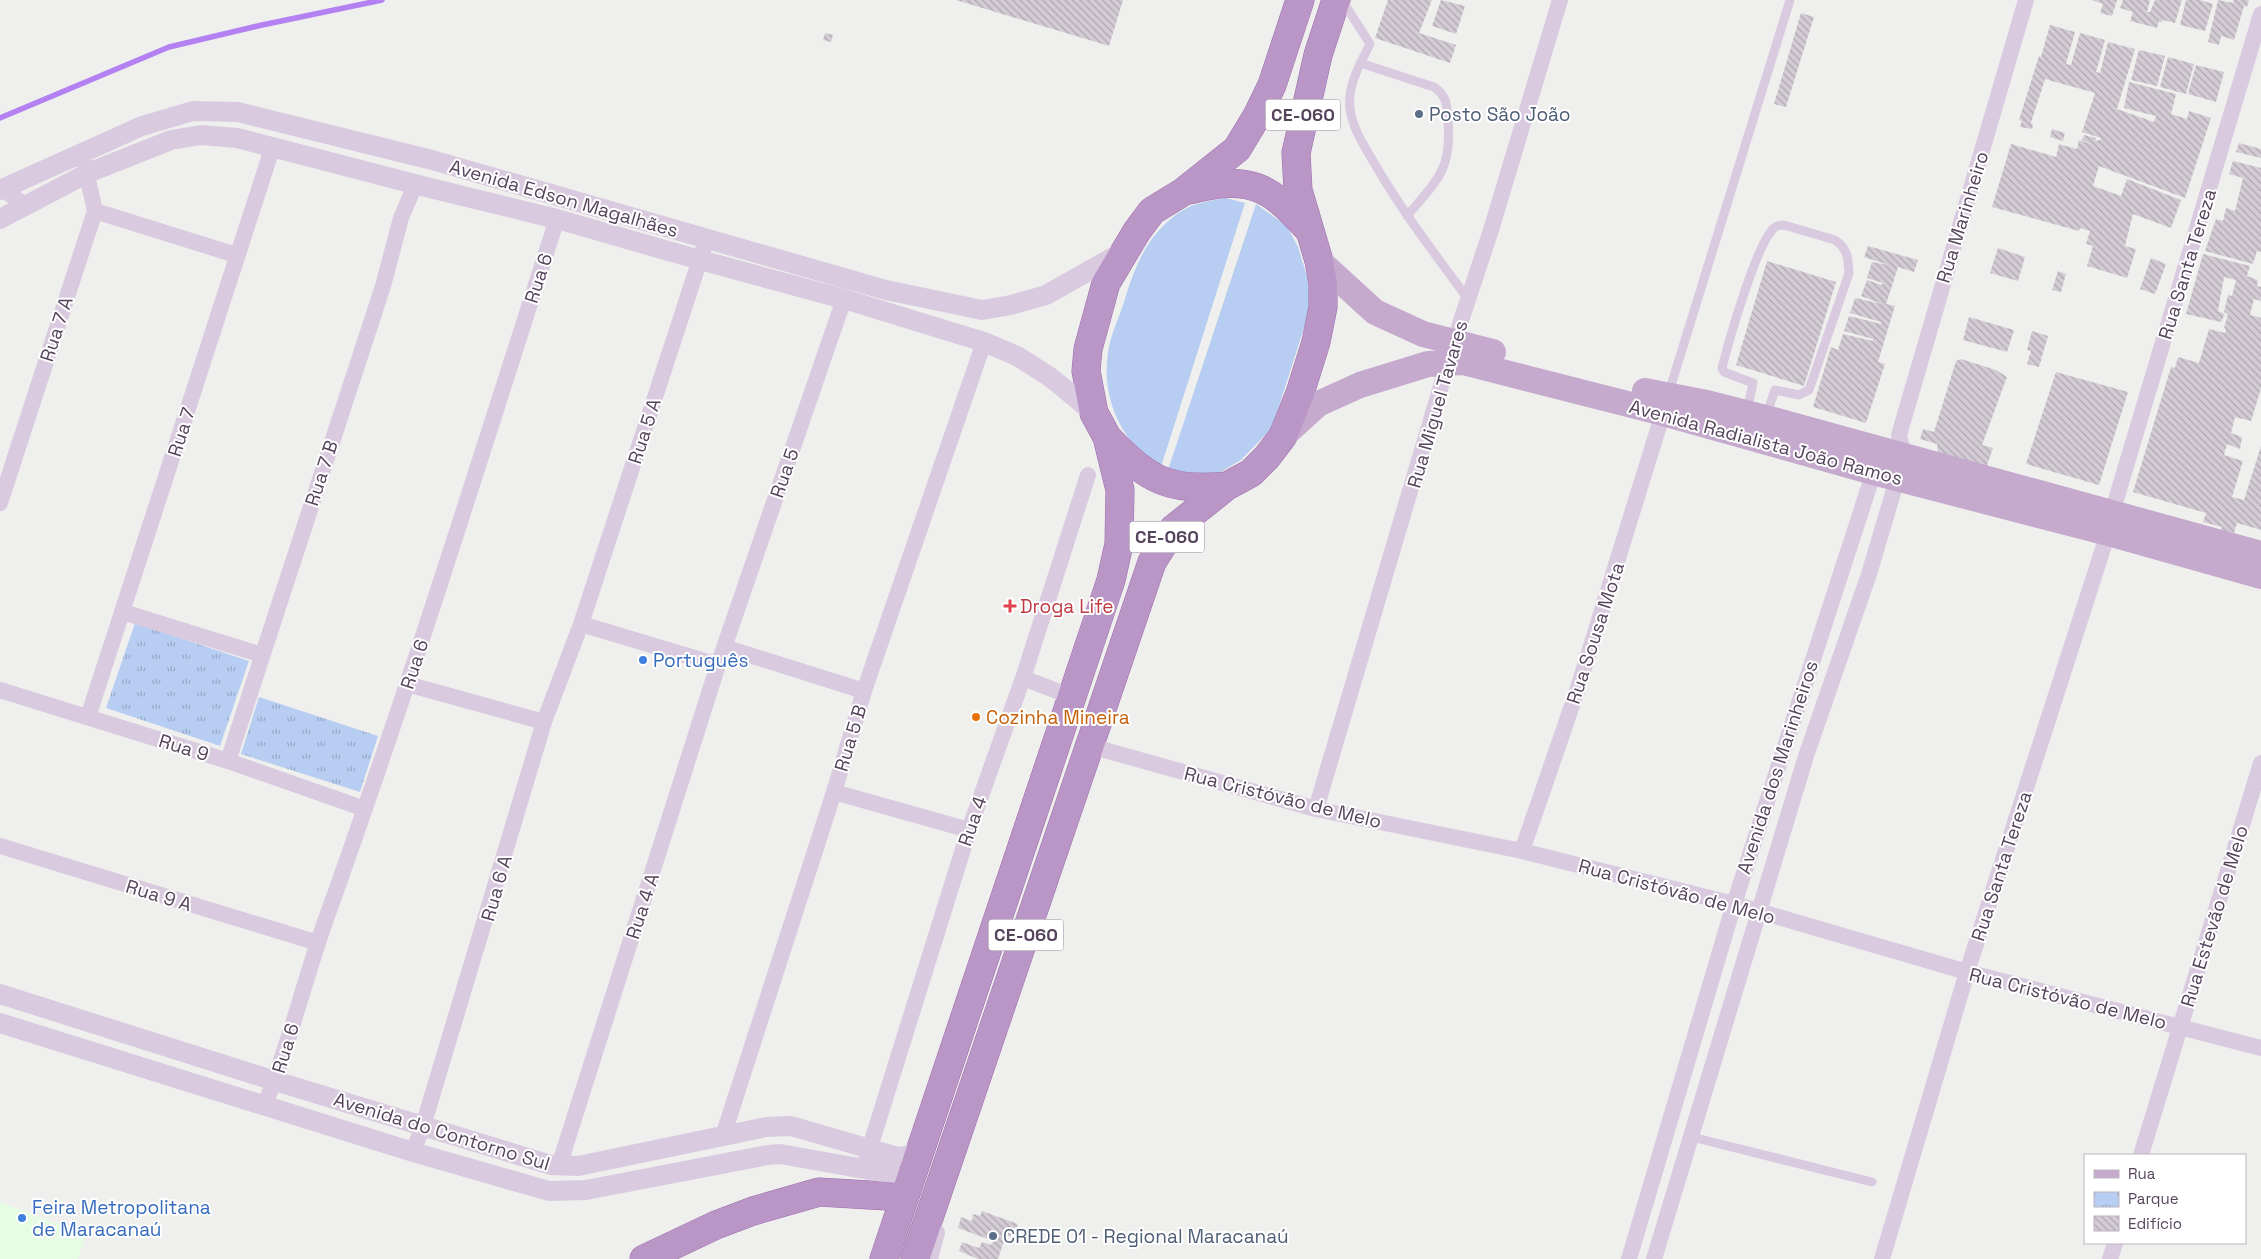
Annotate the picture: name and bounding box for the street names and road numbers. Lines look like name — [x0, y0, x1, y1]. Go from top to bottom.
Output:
road number: CE-060 — [1266, 100, 1340, 130]
street label: Rua Marinheiro — [1931, 148, 1994, 286]
street label: Avenida Edson Magalhães — [447, 154, 681, 243]
street label: Rua Santa Tereza — [2153, 186, 2222, 343]
street label: Rua 6 — [519, 250, 558, 306]
street label: Rua 7 A — [34, 294, 79, 365]
street label: Rua Miguel Tavares — [1402, 317, 1473, 491]
street label: Avenida Radialista João Ramos — [1626, 394, 1905, 491]
street label: Rua 5 A — [622, 395, 667, 467]
street label: Rua 7 — [162, 404, 201, 460]
street label: Rua 7 B — [299, 437, 344, 509]
street label: Rua 5 — [764, 445, 805, 501]
road number: CE-060 — [1130, 522, 1204, 552]
street label: Rua Sousa Mota — [1561, 559, 1630, 707]
street label: Rua 6 — [395, 636, 434, 692]
street label: Avenida dos Marinheiros — [1731, 657, 1824, 877]
street label: Rua 5 B — [829, 702, 872, 774]
street label: Rua 9 — [156, 728, 212, 767]
street label: Rua Cristóvão de Melo — [1182, 761, 1384, 834]
street label: Rua Santa Tereza — [1965, 788, 2038, 944]
street label: Rua 4 — [952, 793, 993, 849]
street label: Rua Estevão de Melo — [2175, 822, 2254, 1010]
street label: Rua 6 A — [475, 852, 518, 924]
street label: Rua Cristóvão de Melo — [1576, 853, 1778, 930]
street label: Rua 4 A — [620, 870, 665, 942]
street label: Rua 9 A — [123, 874, 195, 917]
road number: CE-060 — [988, 920, 1064, 950]
street label: Rua Cristóvão de Melo — [1967, 962, 2169, 1035]
street label: Rua 6 — [266, 1020, 305, 1076]
street label: Avenida do Contorno Sul — [331, 1087, 553, 1176]

